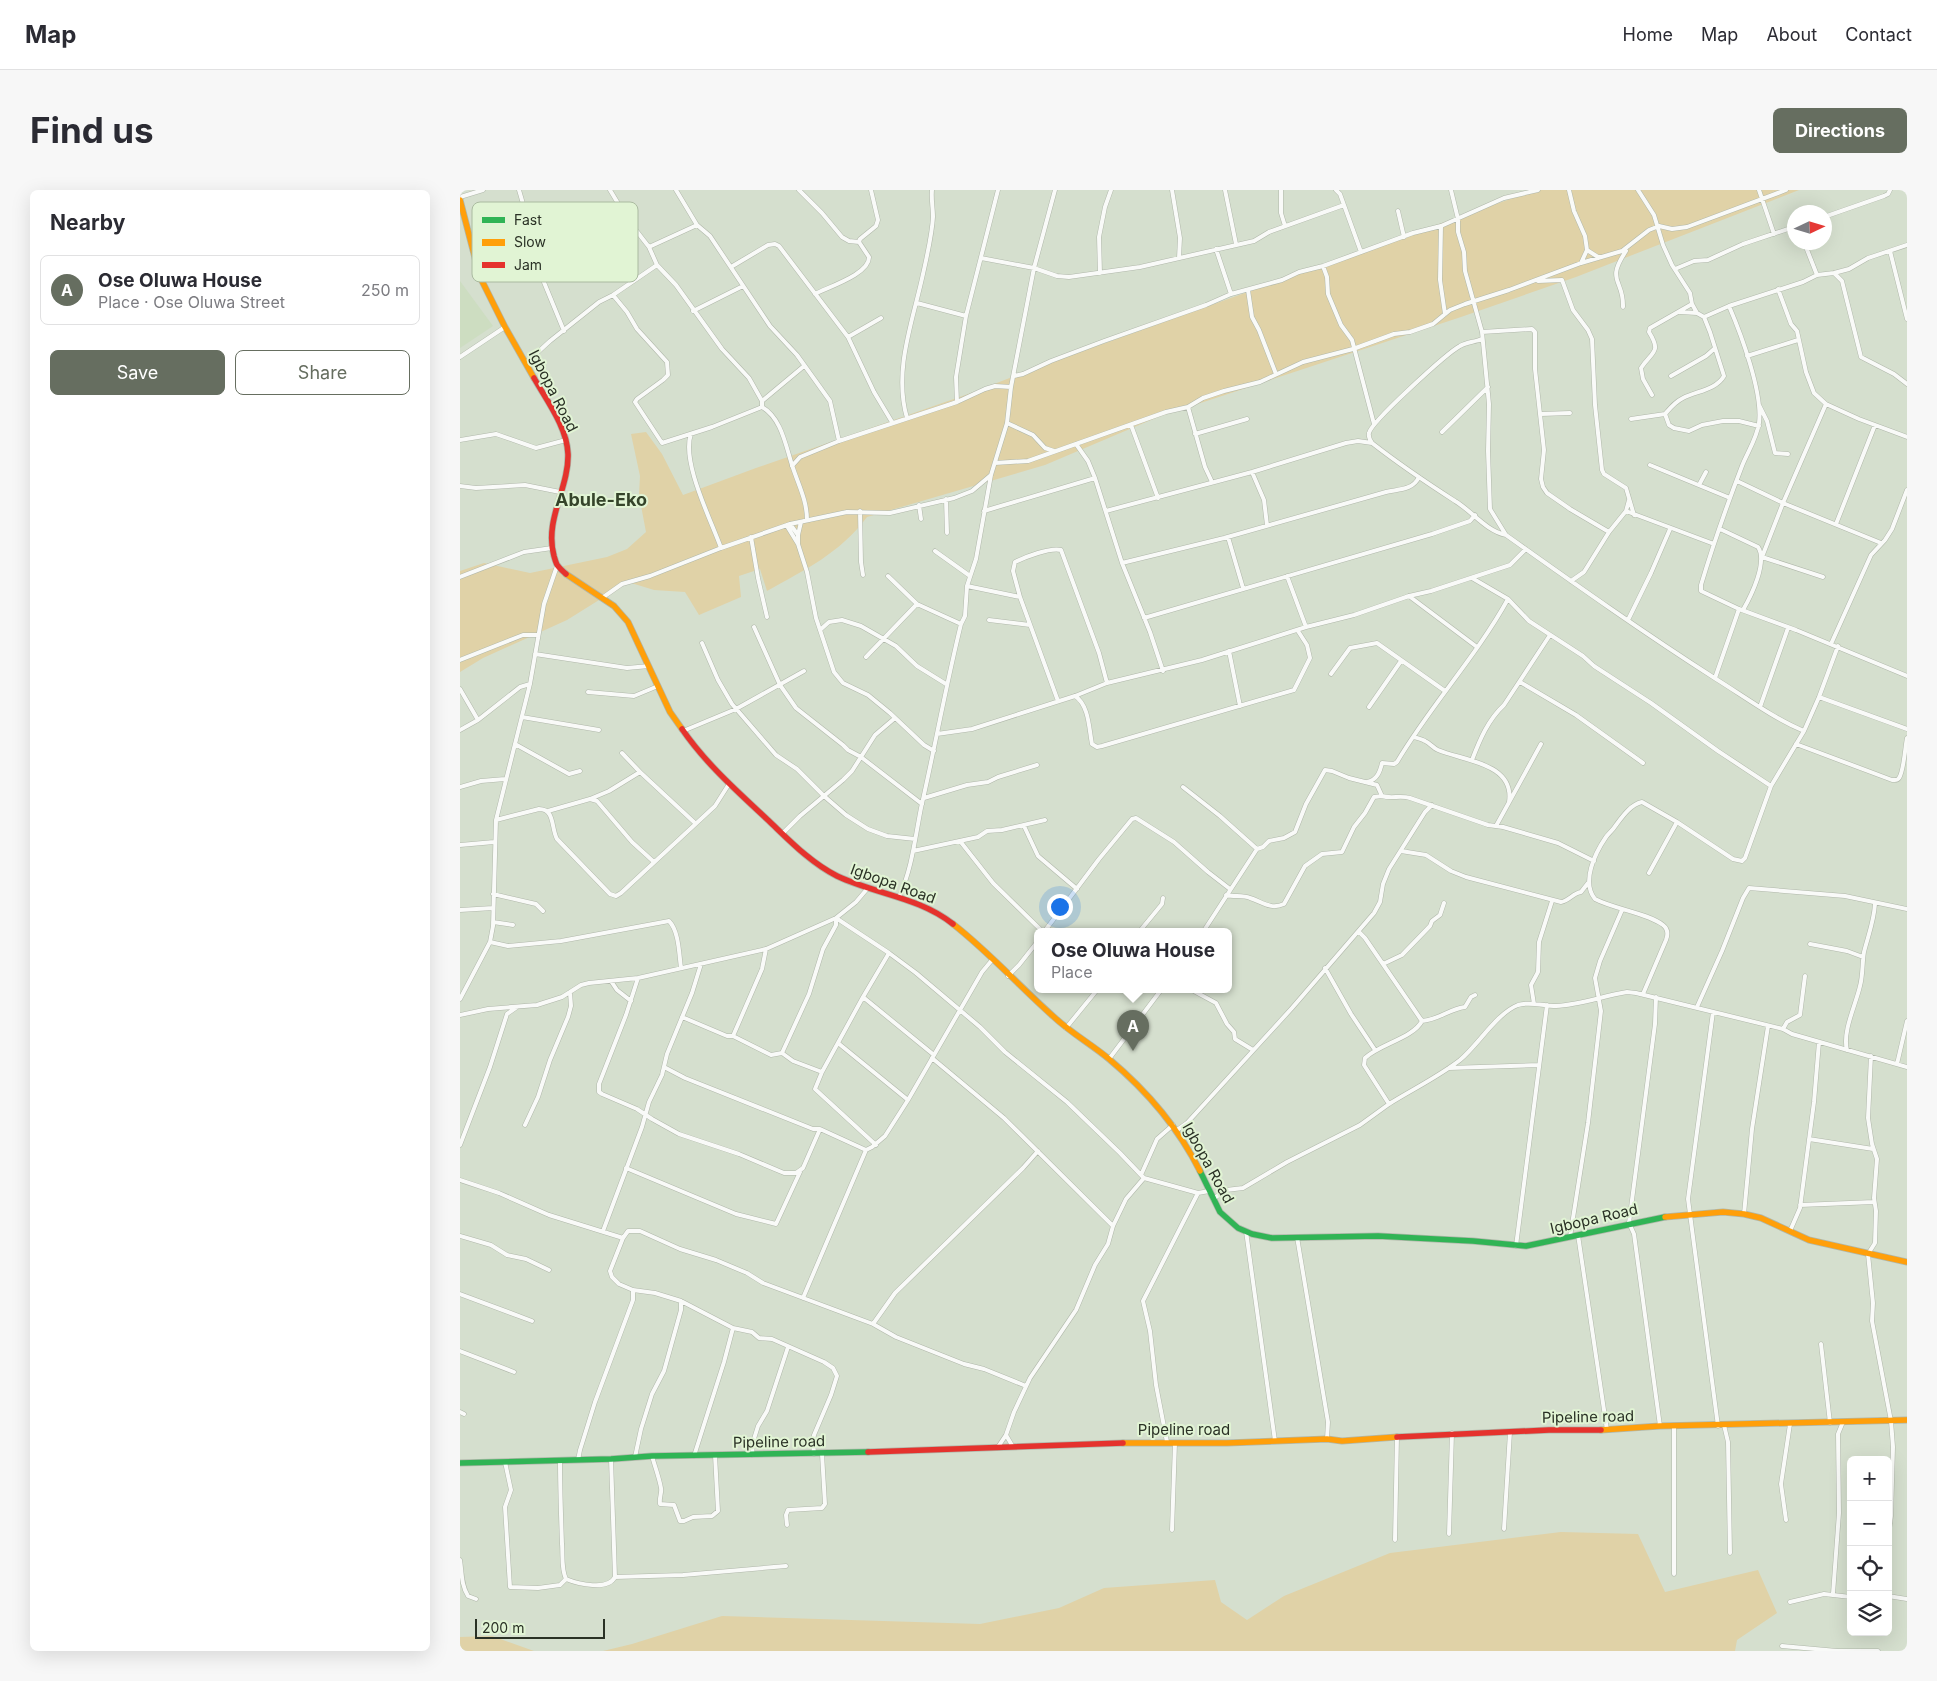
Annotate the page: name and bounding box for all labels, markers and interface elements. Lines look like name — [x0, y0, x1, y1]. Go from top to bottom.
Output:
text: Map — [25, 20, 76, 49]
text: Home — [1623, 24, 1673, 45]
text: Map — [1701, 24, 1738, 45]
text: About — [1766, 24, 1817, 45]
text: Contact — [1845, 24, 1912, 45]
button: Directions — [1773, 108, 1907, 153]
text: Find us — [30, 109, 154, 151]
legend — [472, 202, 638, 282]
north arrow — [1787, 205, 1832, 250]
text: Nearby — [50, 210, 125, 235]
text: Fast — [514, 211, 542, 228]
text: Slow — [514, 233, 546, 250]
text: Jam — [514, 256, 542, 273]
text: Ose Oluwa House — [98, 269, 262, 292]
text: A — [61, 280, 73, 300]
text: 250 m — [361, 280, 409, 300]
text: Place · Ose Oluwa Street — [98, 292, 285, 312]
street label: Igbopa Road — [525, 347, 582, 435]
button: Save — [50, 350, 225, 395]
button: Share — [235, 350, 410, 395]
district label: Abule-Eko — [555, 489, 647, 510]
street label: Igbopa Road — [848, 859, 939, 908]
your location — [1047, 894, 1073, 920]
popup — [1034, 928, 1232, 993]
text: Ose Oluwa House — [1051, 939, 1215, 962]
text: Place — [1051, 962, 1093, 982]
pin: A — [1117, 1010, 1149, 1051]
street label: Igbopa Road — [1178, 1119, 1238, 1207]
street label: Igbopa Road — [1548, 1199, 1640, 1238]
street label: Pipeline road — [1542, 1406, 1634, 1427]
street label: Pipeline road — [1138, 1420, 1230, 1439]
street label: Pipeline road — [733, 1431, 825, 1452]
map controls — [1847, 1456, 1892, 1636]
button: + — [1847, 1456, 1892, 1501]
button: − — [1847, 1501, 1892, 1546]
button: locate — [1847, 1546, 1892, 1591]
button: layers — [1847, 1591, 1892, 1636]
scale bar — [475, 1616, 605, 1639]
text: 200 m — [482, 1619, 524, 1636]

